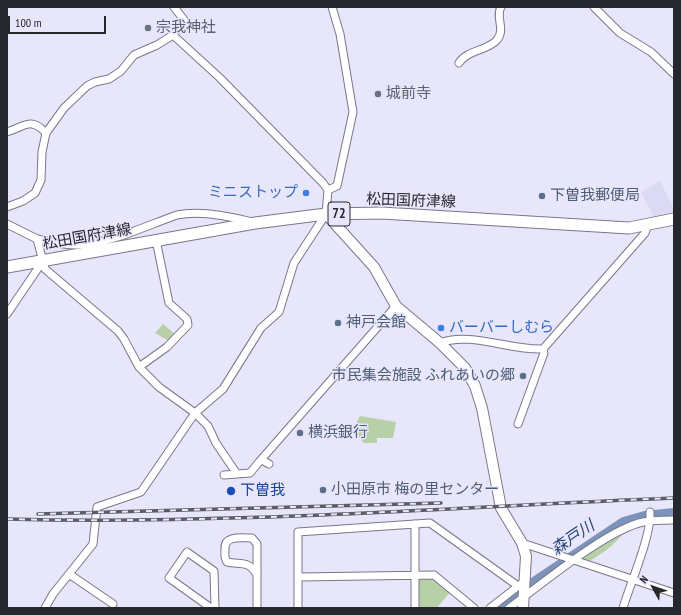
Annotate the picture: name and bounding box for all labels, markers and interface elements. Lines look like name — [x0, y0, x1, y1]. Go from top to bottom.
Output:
scale bar — [10, 8, 108, 34]
text: 100 m — [15, 15, 42, 30]
place label: 宗我神社 — [156, 19, 216, 37]
marker: 宗我神社 — [143, 23, 153, 33]
place label: 城前寺 — [386, 85, 431, 103]
marker: 城前寺 — [373, 89, 383, 99]
place label: ミニストップ — [208, 184, 298, 202]
place label: 下曽我郵便局 — [550, 187, 640, 205]
marker: ミニストップ — [301, 188, 311, 198]
street label: 松田国府津線 — [366, 190, 456, 212]
marker: 下曽我郵便局 — [537, 191, 547, 201]
road number: 72 — [328, 202, 350, 226]
street label: 松田国府津線 — [41, 220, 133, 254]
place label: 神戸会館 — [346, 314, 406, 332]
marker: 神戸会館 — [333, 318, 343, 328]
place label: バーバーしむら — [449, 319, 554, 337]
marker: バーバーしむら — [436, 323, 446, 333]
place label: 市民集会施設 ふれあいの郷 — [332, 367, 515, 385]
marker: 市民集会施設 ふれあいの郷 — [518, 371, 528, 381]
place label: 横浜銀行 — [308, 424, 368, 442]
marker: 横浜銀行 — [295, 428, 305, 438]
place label: 小田原市 梅の里センター — [331, 481, 499, 499]
place label: 下曽我 — [240, 482, 285, 500]
marker: 下曽我 — [225, 485, 237, 497]
marker: 小田原市 梅の里センター — [318, 485, 328, 495]
water label: 森戸川 — [548, 517, 598, 559]
north arrow — [633, 567, 673, 607]
text: N — [637, 573, 651, 586]

